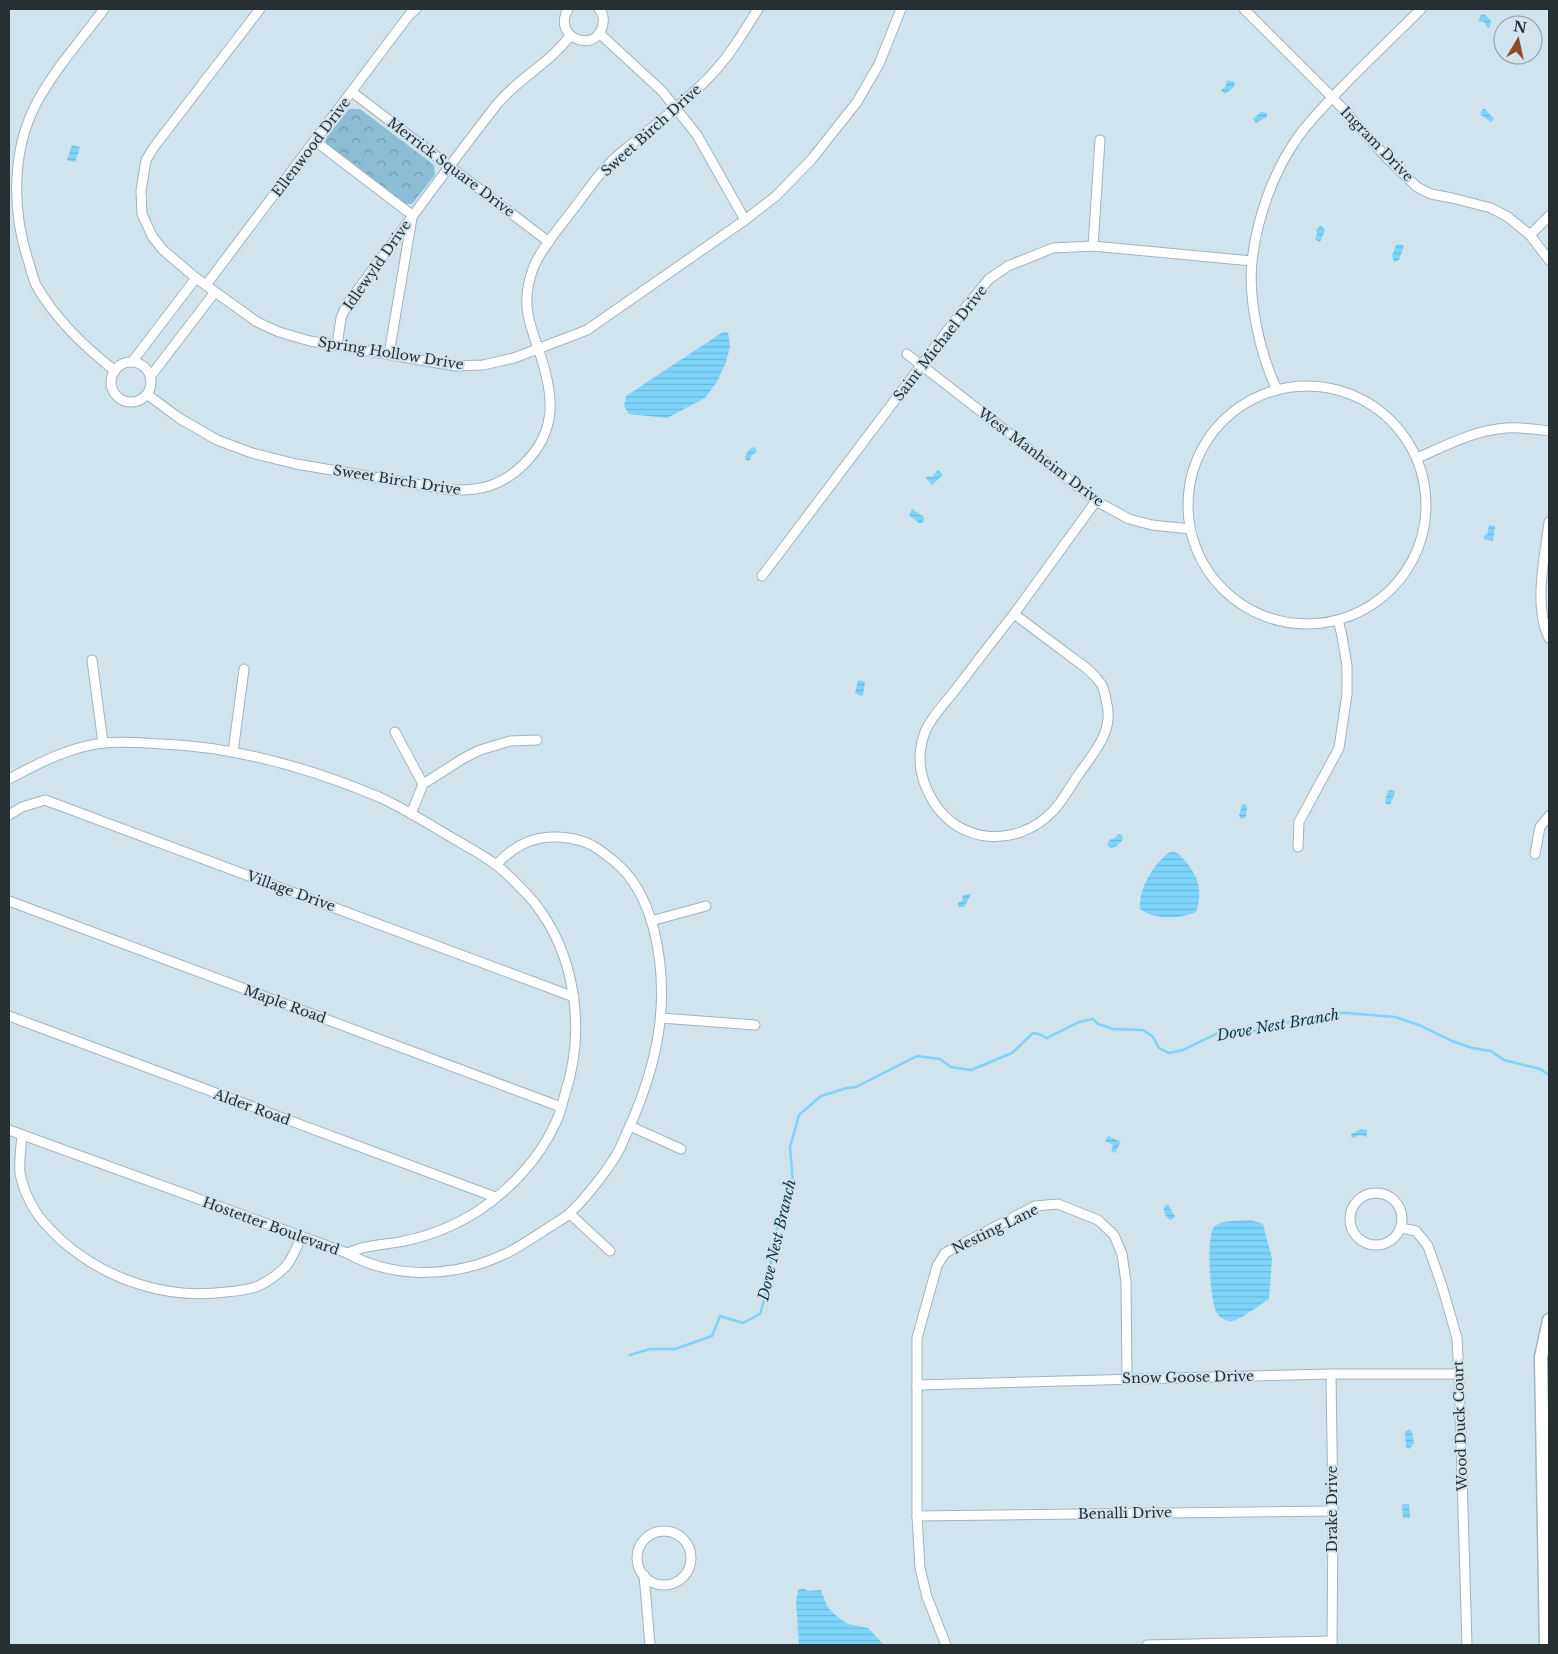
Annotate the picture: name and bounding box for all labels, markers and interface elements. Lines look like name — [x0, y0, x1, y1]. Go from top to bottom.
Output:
north arrow — [1493, 15, 1543, 65]
text: N — [1512, 17, 1528, 37]
street label: Sweet Birch Drive — [597, 80, 705, 180]
street label: Ellenwood Drive — [268, 94, 354, 200]
street label: Ingram Drive — [1337, 103, 1417, 185]
street label: Merrick Square Drive — [384, 113, 518, 221]
street label: Idlewyld Drive — [339, 216, 415, 314]
street label: Saint Michael Drive — [889, 281, 991, 405]
street label: Spring Hollow Drive — [317, 333, 465, 373]
street label: West Manheim Drive — [974, 403, 1108, 510]
street label: Sweet Birch Drive — [332, 461, 462, 499]
street label: Village Drive — [243, 866, 338, 915]
street label: Maple Road — [241, 981, 329, 1027]
water label: Dove Nest Branch — [1214, 1004, 1341, 1045]
street label: Alder Road — [210, 1084, 293, 1129]
water label: Dove Nest Branch — [753, 1177, 800, 1303]
street label: Hostetter Boulevard — [200, 1193, 342, 1259]
street label: Nesting Lane — [949, 1200, 1041, 1258]
street label: Wood Duck Court — [1449, 1360, 1471, 1493]
street label: Snow Goose Drive — [1122, 1367, 1254, 1387]
street label: Drake Drive — [1323, 1466, 1341, 1552]
street label: Benalli Drive — [1078, 1503, 1172, 1523]

